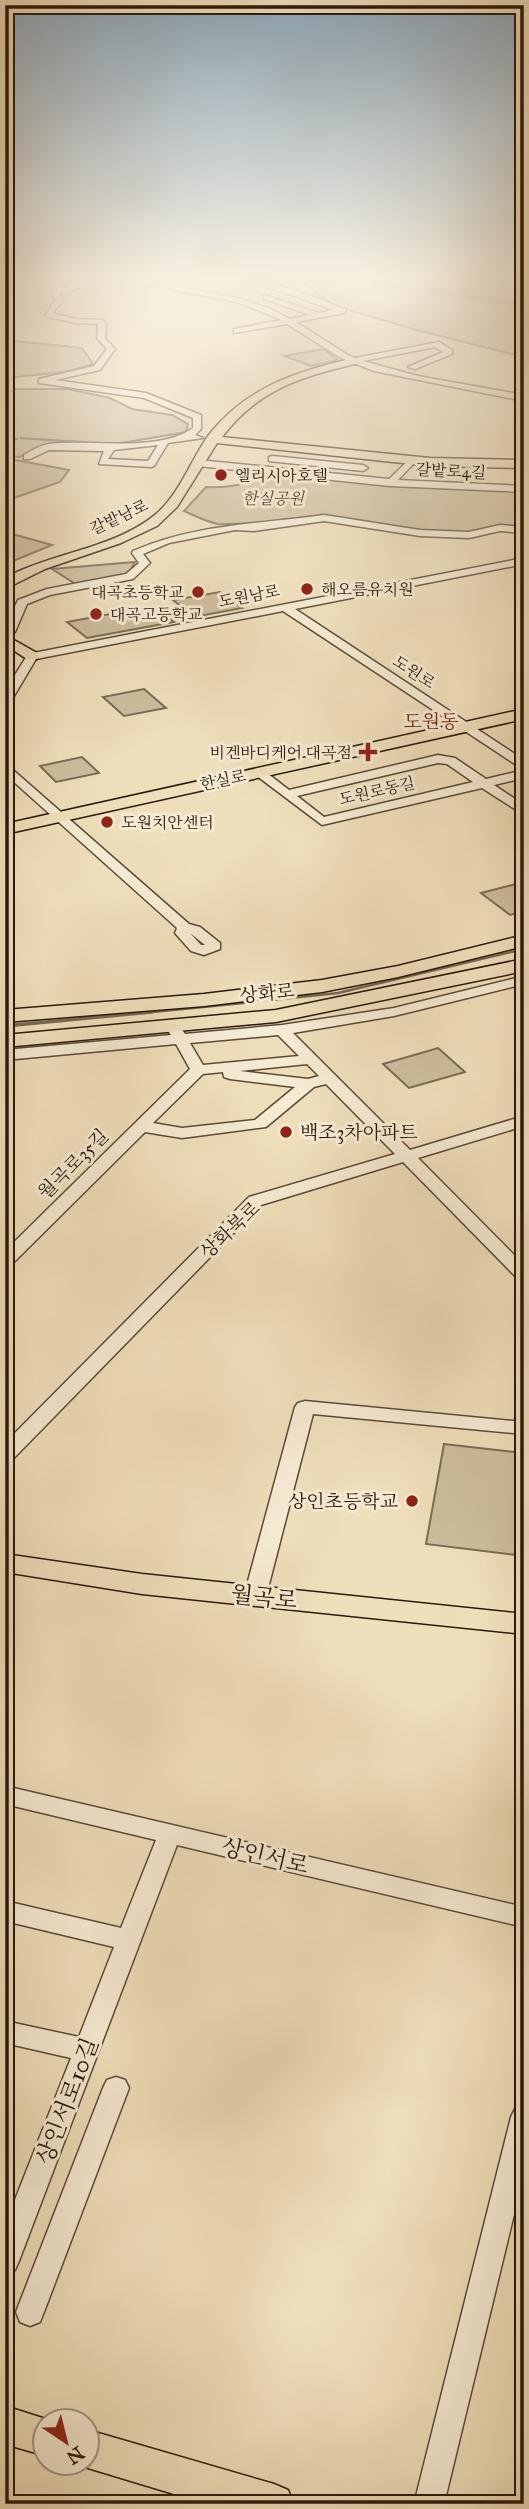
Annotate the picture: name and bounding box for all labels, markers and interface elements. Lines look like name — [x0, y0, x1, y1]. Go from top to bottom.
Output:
street label: 갈밭로4길 — [415, 460, 487, 482]
place label: 엘리시아호텔 — [235, 466, 328, 485]
marker: 엘리시아호텔 — [213, 467, 229, 483]
park label: 한실공원 — [242, 489, 305, 508]
street label: 갈밭남로 — [87, 495, 152, 539]
place label: 해오름유치원 — [321, 580, 414, 599]
street label: 도원남로 — [217, 581, 282, 611]
marker: 해오름유치원 — [299, 581, 315, 597]
place label: 대곡초등학교 — [91, 583, 184, 602]
marker: 대곡초등학교 — [190, 584, 206, 600]
place label: 대곡고등학교 — [110, 605, 203, 624]
marker: 대곡고등학교 — [88, 606, 104, 622]
street label: 도원로 — [389, 651, 439, 693]
district label: 도원동 — [403, 710, 459, 733]
marker: 비겐바디케어 대곡점 — [358, 742, 378, 762]
place label: 비겐바디케어 대곡점 — [209, 743, 352, 762]
street label: 한실로 — [198, 766, 248, 794]
street label: 도원로동길 — [337, 773, 417, 809]
place label: 도원치안센터 — [121, 813, 214, 832]
marker: 도원치안센터 — [99, 814, 115, 830]
street label: 상화로 — [238, 979, 296, 1007]
place label: 백조3차아파트 — [300, 1121, 418, 1144]
street label: 월곡로35길 — [33, 1124, 113, 1204]
marker: 백조3차아파트 — [278, 1124, 294, 1140]
street label: 상화북로 — [195, 1197, 265, 1263]
place label: 상인초등학교 — [288, 1490, 398, 1513]
marker: 상인초등학교 — [404, 1493, 420, 1509]
street label: 월곡로 — [229, 1580, 299, 1614]
street label: 상인서로 — [219, 1832, 311, 1880]
street label: 상인서로10길 — [30, 2034, 104, 2168]
north arrow — [32, 2408, 102, 2478]
text: N — [62, 2441, 89, 2470]

